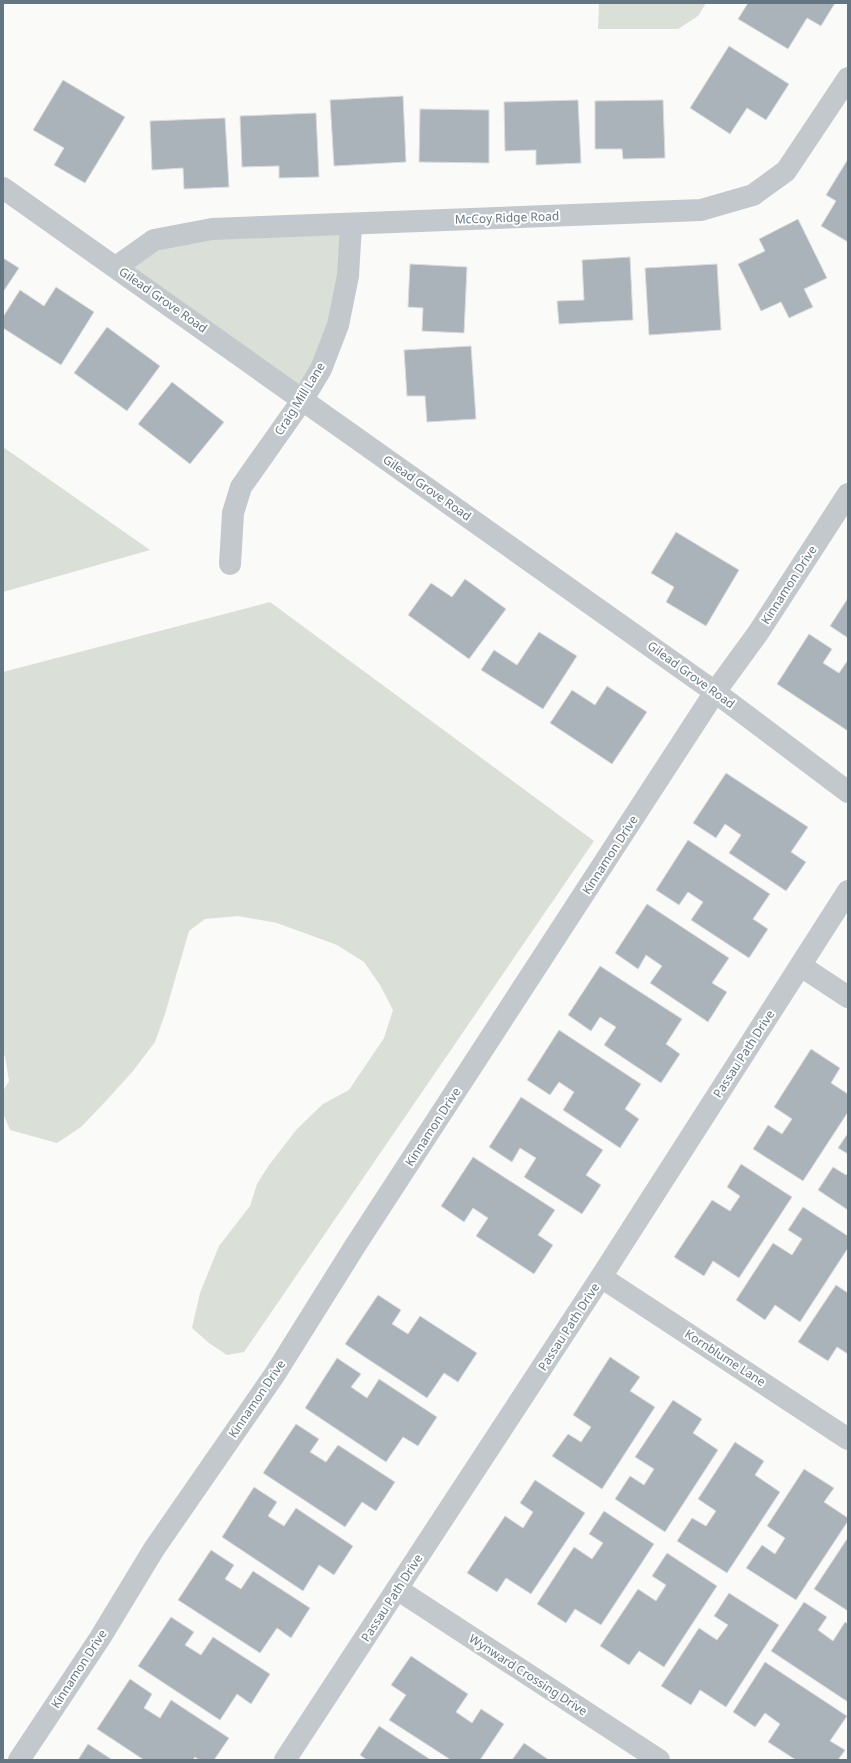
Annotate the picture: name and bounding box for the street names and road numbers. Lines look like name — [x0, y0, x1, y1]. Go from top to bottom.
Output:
street label: McCoy Ridge Road — [454, 207, 560, 228]
street label: Gilead Grove Road — [116, 263, 211, 336]
street label: Craig Mill Lane — [270, 359, 329, 438]
street label: Gilead Grove Road — [380, 451, 475, 524]
street label: Kinnamon Drive — [757, 542, 821, 627]
street label: Gilead Grove Road — [644, 637, 738, 712]
street label: Kinnamon Drive — [578, 812, 642, 897]
street label: Passau Path Drive — [709, 1006, 778, 1101]
street label: Kinnamon Drive — [401, 1084, 465, 1169]
street label: Passau Path Drive — [534, 1279, 603, 1374]
street label: Kornblume Lane — [682, 1325, 769, 1390]
street label: Kinnamon Drive — [224, 1356, 289, 1441]
street label: Passau Path Drive — [357, 1550, 426, 1645]
street label: Kinnamon Drive — [47, 1626, 111, 1711]
street label: Wynward Crossing Drive — [466, 1630, 591, 1719]

